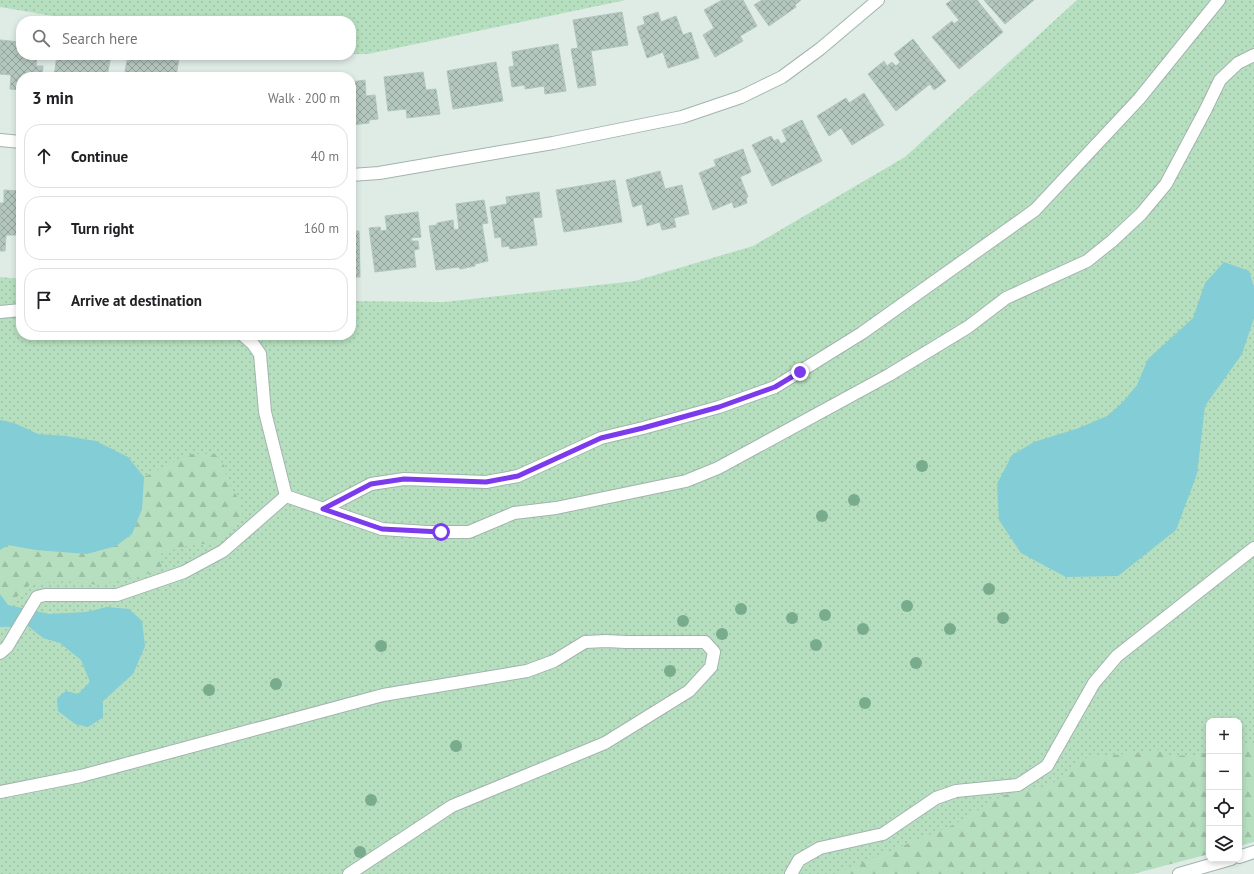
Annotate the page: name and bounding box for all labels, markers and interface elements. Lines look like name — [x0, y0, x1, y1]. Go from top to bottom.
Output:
search box — [16, 16, 356, 60]
icon: search — [30, 27, 52, 49]
text: Search here — [62, 29, 138, 48]
text: 3 min — [32, 87, 73, 109]
text: Walk · 200 m — [268, 90, 340, 107]
icon: ahead — [33, 145, 55, 167]
text: Continue — [71, 147, 128, 166]
text: 40 m — [311, 148, 339, 165]
icon: right — [33, 217, 55, 239]
text: Turn right — [71, 219, 134, 238]
text: 160 m — [304, 220, 339, 237]
icon: arrive — [33, 289, 55, 311]
text: Arrive at destination — [71, 291, 202, 310]
route end — [791, 363, 809, 381]
route start — [432, 523, 450, 541]
map controls — [1206, 718, 1242, 862]
button: + — [1206, 718, 1242, 754]
button: − — [1206, 754, 1242, 790]
button: locate — [1206, 790, 1242, 826]
button: layers — [1206, 826, 1242, 862]

